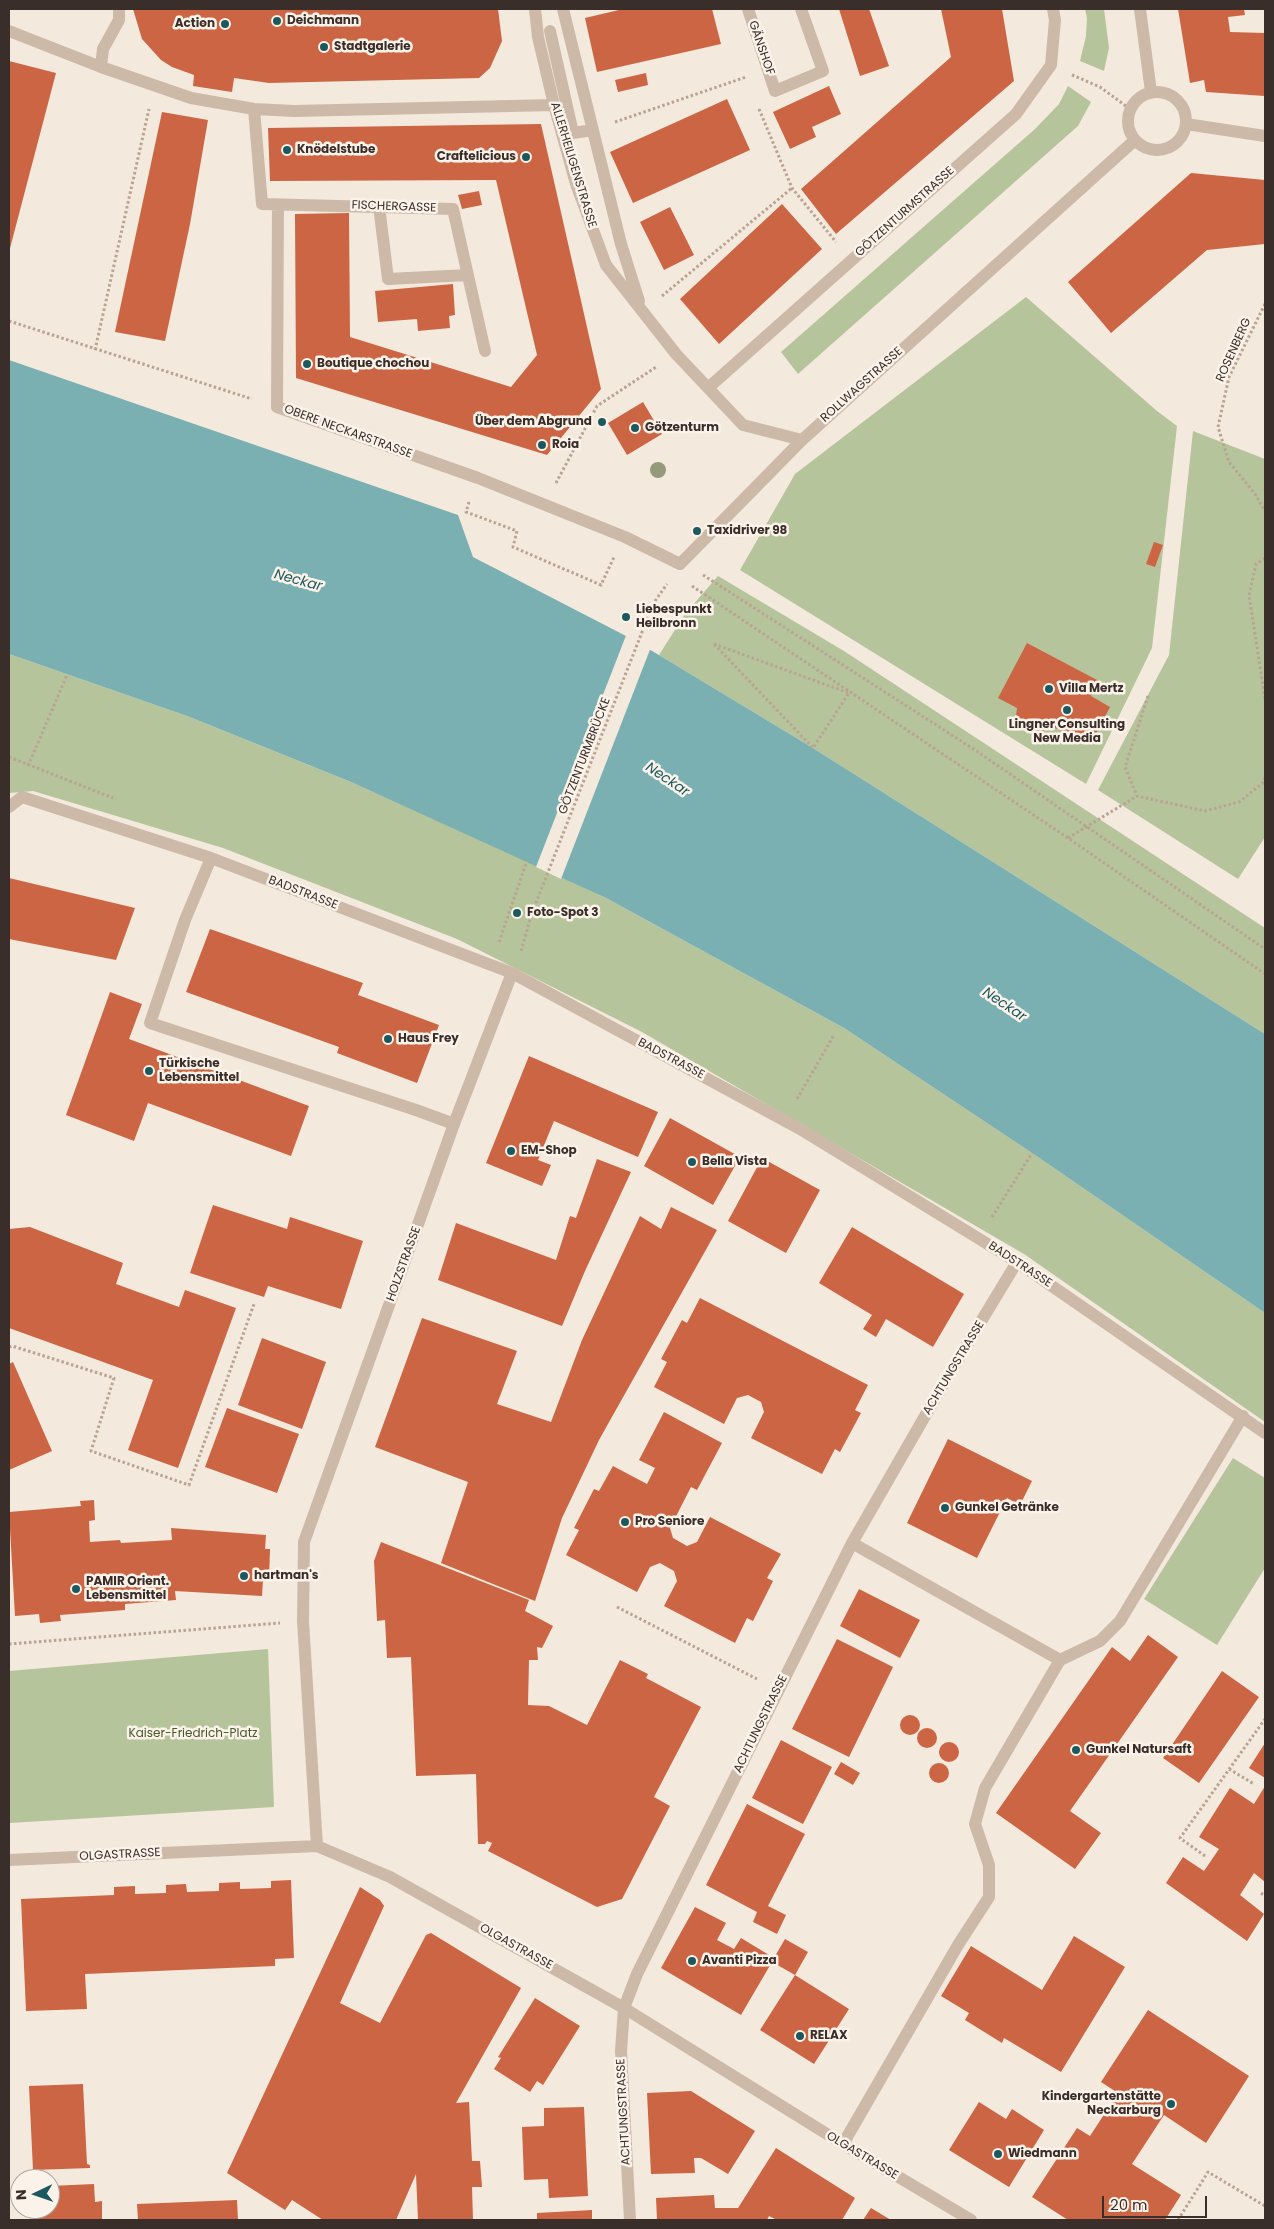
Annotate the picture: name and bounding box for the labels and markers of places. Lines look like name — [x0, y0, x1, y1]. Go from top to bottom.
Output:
place label: Deichmann — [287, 14, 359, 28]
marker: Deichmann — [271, 15, 283, 27]
place label: Action — [175, 17, 215, 31]
marker: Action — [219, 18, 231, 30]
place label: Stadtgalerie — [334, 40, 411, 54]
marker: Stadtgalerie — [318, 41, 330, 53]
place label: Knödelstube — [297, 143, 375, 157]
marker: Knödelstube — [281, 144, 293, 156]
place label: Craftelicious — [437, 150, 516, 164]
marker: Craftelicious — [520, 151, 532, 163]
place label: Boutique chochou — [317, 357, 429, 371]
marker: Boutique chochou — [301, 358, 313, 370]
place label: Über dem Abgrund — [475, 415, 592, 429]
marker: Über dem Abgrund — [596, 416, 608, 428]
place label: Götzenturm — [645, 421, 719, 435]
marker: Götzenturm — [629, 422, 641, 434]
place label: Roia — [552, 438, 579, 452]
marker: Roia — [536, 439, 548, 451]
place label: Taxidriver 98 — [707, 524, 787, 538]
marker: Taxidriver 98 — [691, 525, 703, 537]
place label: Liebespunkt Heilbronn — [636, 603, 712, 631]
marker: Liebespunkt Heilbronn — [620, 611, 632, 623]
place label: Villa Mertz — [1059, 682, 1123, 696]
marker: Villa Mertz — [1043, 683, 1055, 695]
marker: Lingner Consulting New Media — [1061, 704, 1073, 716]
place label: Lingner Consulting New Media — [1009, 718, 1125, 746]
place label: Foto-Spot 3 — [527, 906, 599, 920]
marker: Foto-Spot 3 — [511, 907, 523, 919]
place label: Haus Frey — [398, 1032, 459, 1046]
marker: Haus Frey — [382, 1033, 394, 1045]
place label: Türkische Lebensmittel — [159, 1057, 239, 1085]
marker: Türkische Lebensmittel — [143, 1065, 155, 1077]
place label: EM-Shop — [521, 1144, 577, 1158]
marker: EM-Shop — [505, 1145, 517, 1157]
place label: Bella Vista — [702, 1155, 767, 1169]
marker: Bella Vista — [686, 1156, 698, 1168]
place label: Gunkel Getränke — [955, 1501, 1059, 1515]
marker: Gunkel Getränke — [939, 1502, 951, 1514]
place label: Pro Seniore — [635, 1515, 704, 1529]
marker: Pro Seniore — [619, 1516, 631, 1528]
place label: hartman's — [254, 1569, 319, 1583]
marker: hartman's — [238, 1570, 250, 1582]
place label: PAMIR Orient. Lebensmittel — [86, 1575, 169, 1603]
marker: PAMIR Orient. Lebensmittel — [70, 1583, 82, 1595]
place label: Gunkel Natursaft — [1086, 1743, 1192, 1757]
marker: Gunkel Natursaft — [1070, 1744, 1082, 1756]
place label: Avanti Pizza — [702, 1954, 777, 1968]
marker: Avanti Pizza — [686, 1955, 698, 1967]
place label: RELAX — [810, 2029, 847, 2043]
marker: RELAX — [794, 2030, 806, 2042]
place label: Kindergartenstätte Neckarburg — [1042, 2090, 1161, 2118]
marker: Kindergartenstätte Neckarburg — [1165, 2098, 1177, 2110]
place label: Wiedmann — [1008, 2147, 1077, 2161]
marker: Wiedmann — [992, 2148, 1004, 2160]

